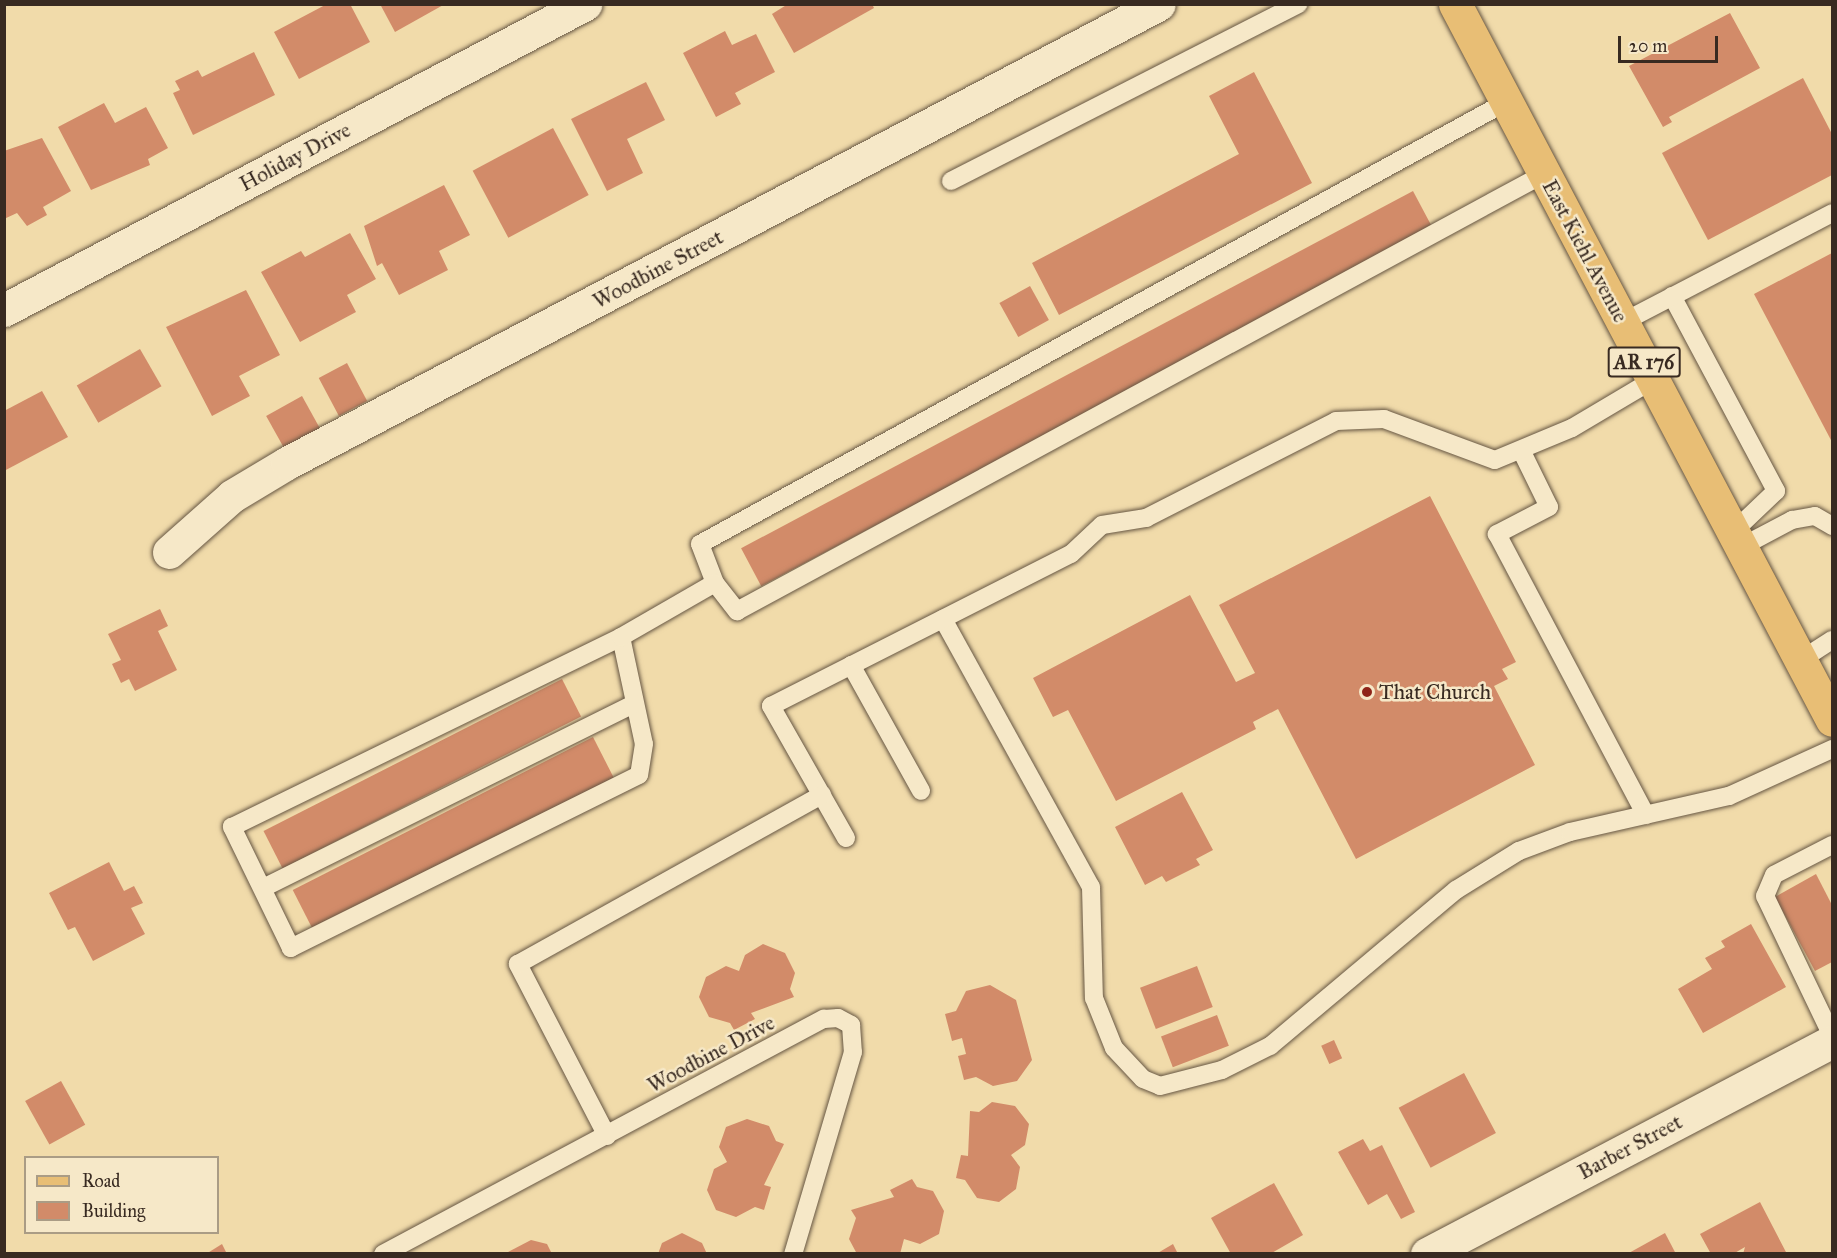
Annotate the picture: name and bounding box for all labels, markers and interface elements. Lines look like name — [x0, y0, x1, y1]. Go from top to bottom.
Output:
scale bar — [1621, 24, 1722, 62]
text: 20 m — [1629, 35, 1667, 57]
street label: Holiday Drive — [235, 117, 355, 197]
street label: East Kiehl Avenue — [1537, 175, 1633, 327]
street label: Woodbine Street — [589, 224, 727, 314]
road number: AR 176 — [1606, 345, 1682, 379]
place label: That Church — [1379, 679, 1491, 705]
marker: That Church — [1360, 685, 1374, 699]
street label: Woodbine Drive — [643, 1010, 779, 1098]
street label: Barber Street — [1574, 1109, 1686, 1185]
legend — [24, 1156, 219, 1234]
text: Road — [82, 1170, 120, 1192]
text: Building — [82, 1200, 145, 1222]

